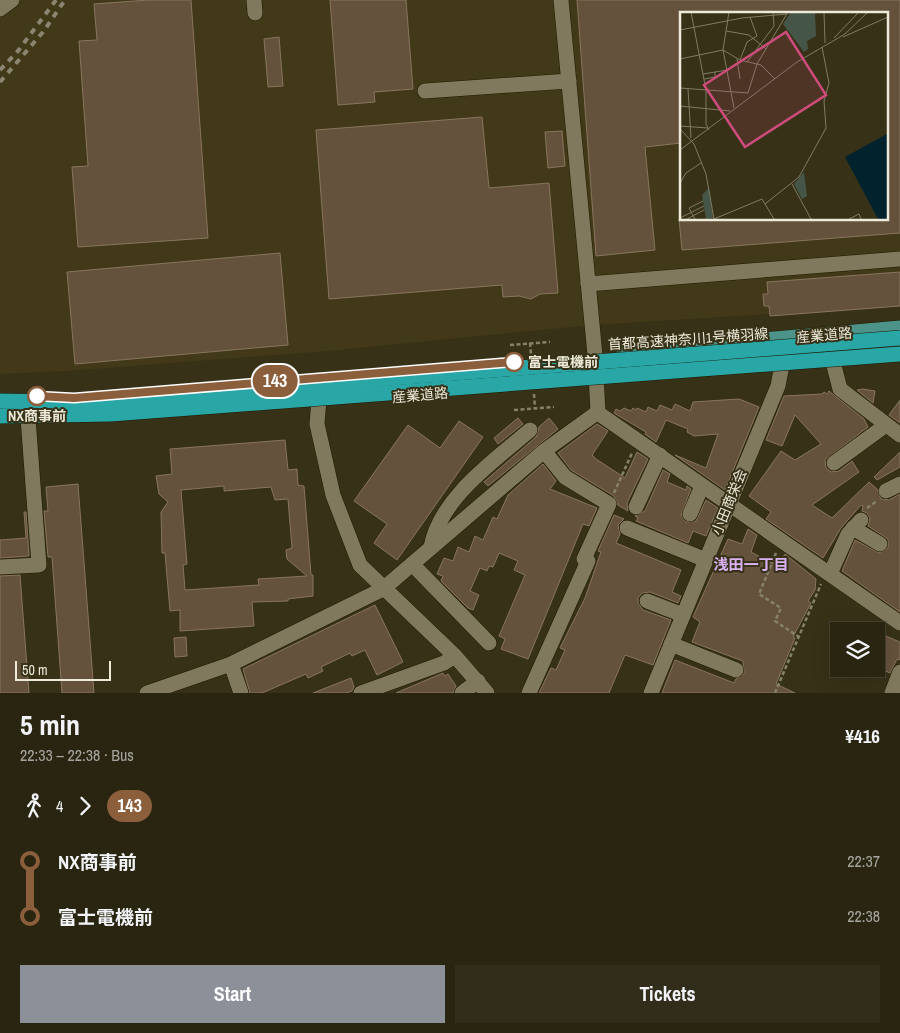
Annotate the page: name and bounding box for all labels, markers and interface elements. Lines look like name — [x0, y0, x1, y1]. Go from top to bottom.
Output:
inset map — [680, 12, 888, 220]
street label: 首都高速神奈川1号横羽線 — [607, 324, 769, 354]
street label: 産業道路 — [795, 324, 853, 346]
marker: 富士電機前 — [504, 352, 524, 372]
place label: 富士電機前 — [528, 353, 598, 371]
line badge: 143 — [246, 365, 304, 397]
text: 143 — [263, 368, 287, 393]
street label: 産業道路 — [391, 384, 449, 406]
marker: NX商事前 — [27, 386, 47, 406]
place label: NX商事前 — [8, 407, 66, 425]
street label: 小田商栄会 — [708, 466, 750, 538]
district label: 浅田一丁目 — [713, 554, 789, 575]
map controls — [830, 622, 885, 677]
button: layers — [830, 622, 885, 677]
scale bar — [15, 658, 111, 681]
text: 50 m — [22, 661, 48, 679]
text: 5 min — [20, 706, 80, 744]
text: ¥416 — [845, 723, 880, 749]
text: 22:33 – 22:38 · Bus — [20, 744, 134, 766]
icon: walk — [20, 792, 48, 820]
icon: forward — [71, 792, 99, 820]
text: 143 — [117, 793, 142, 818]
text: 4 — [56, 795, 63, 817]
text: NX商事前 — [58, 849, 137, 875]
text: 22:37 — [847, 850, 880, 872]
text: 富士電機前 — [58, 904, 153, 930]
text: 22:38 — [847, 905, 880, 927]
button: Start — [20, 965, 445, 1023]
button: Tickets — [455, 965, 880, 1023]

